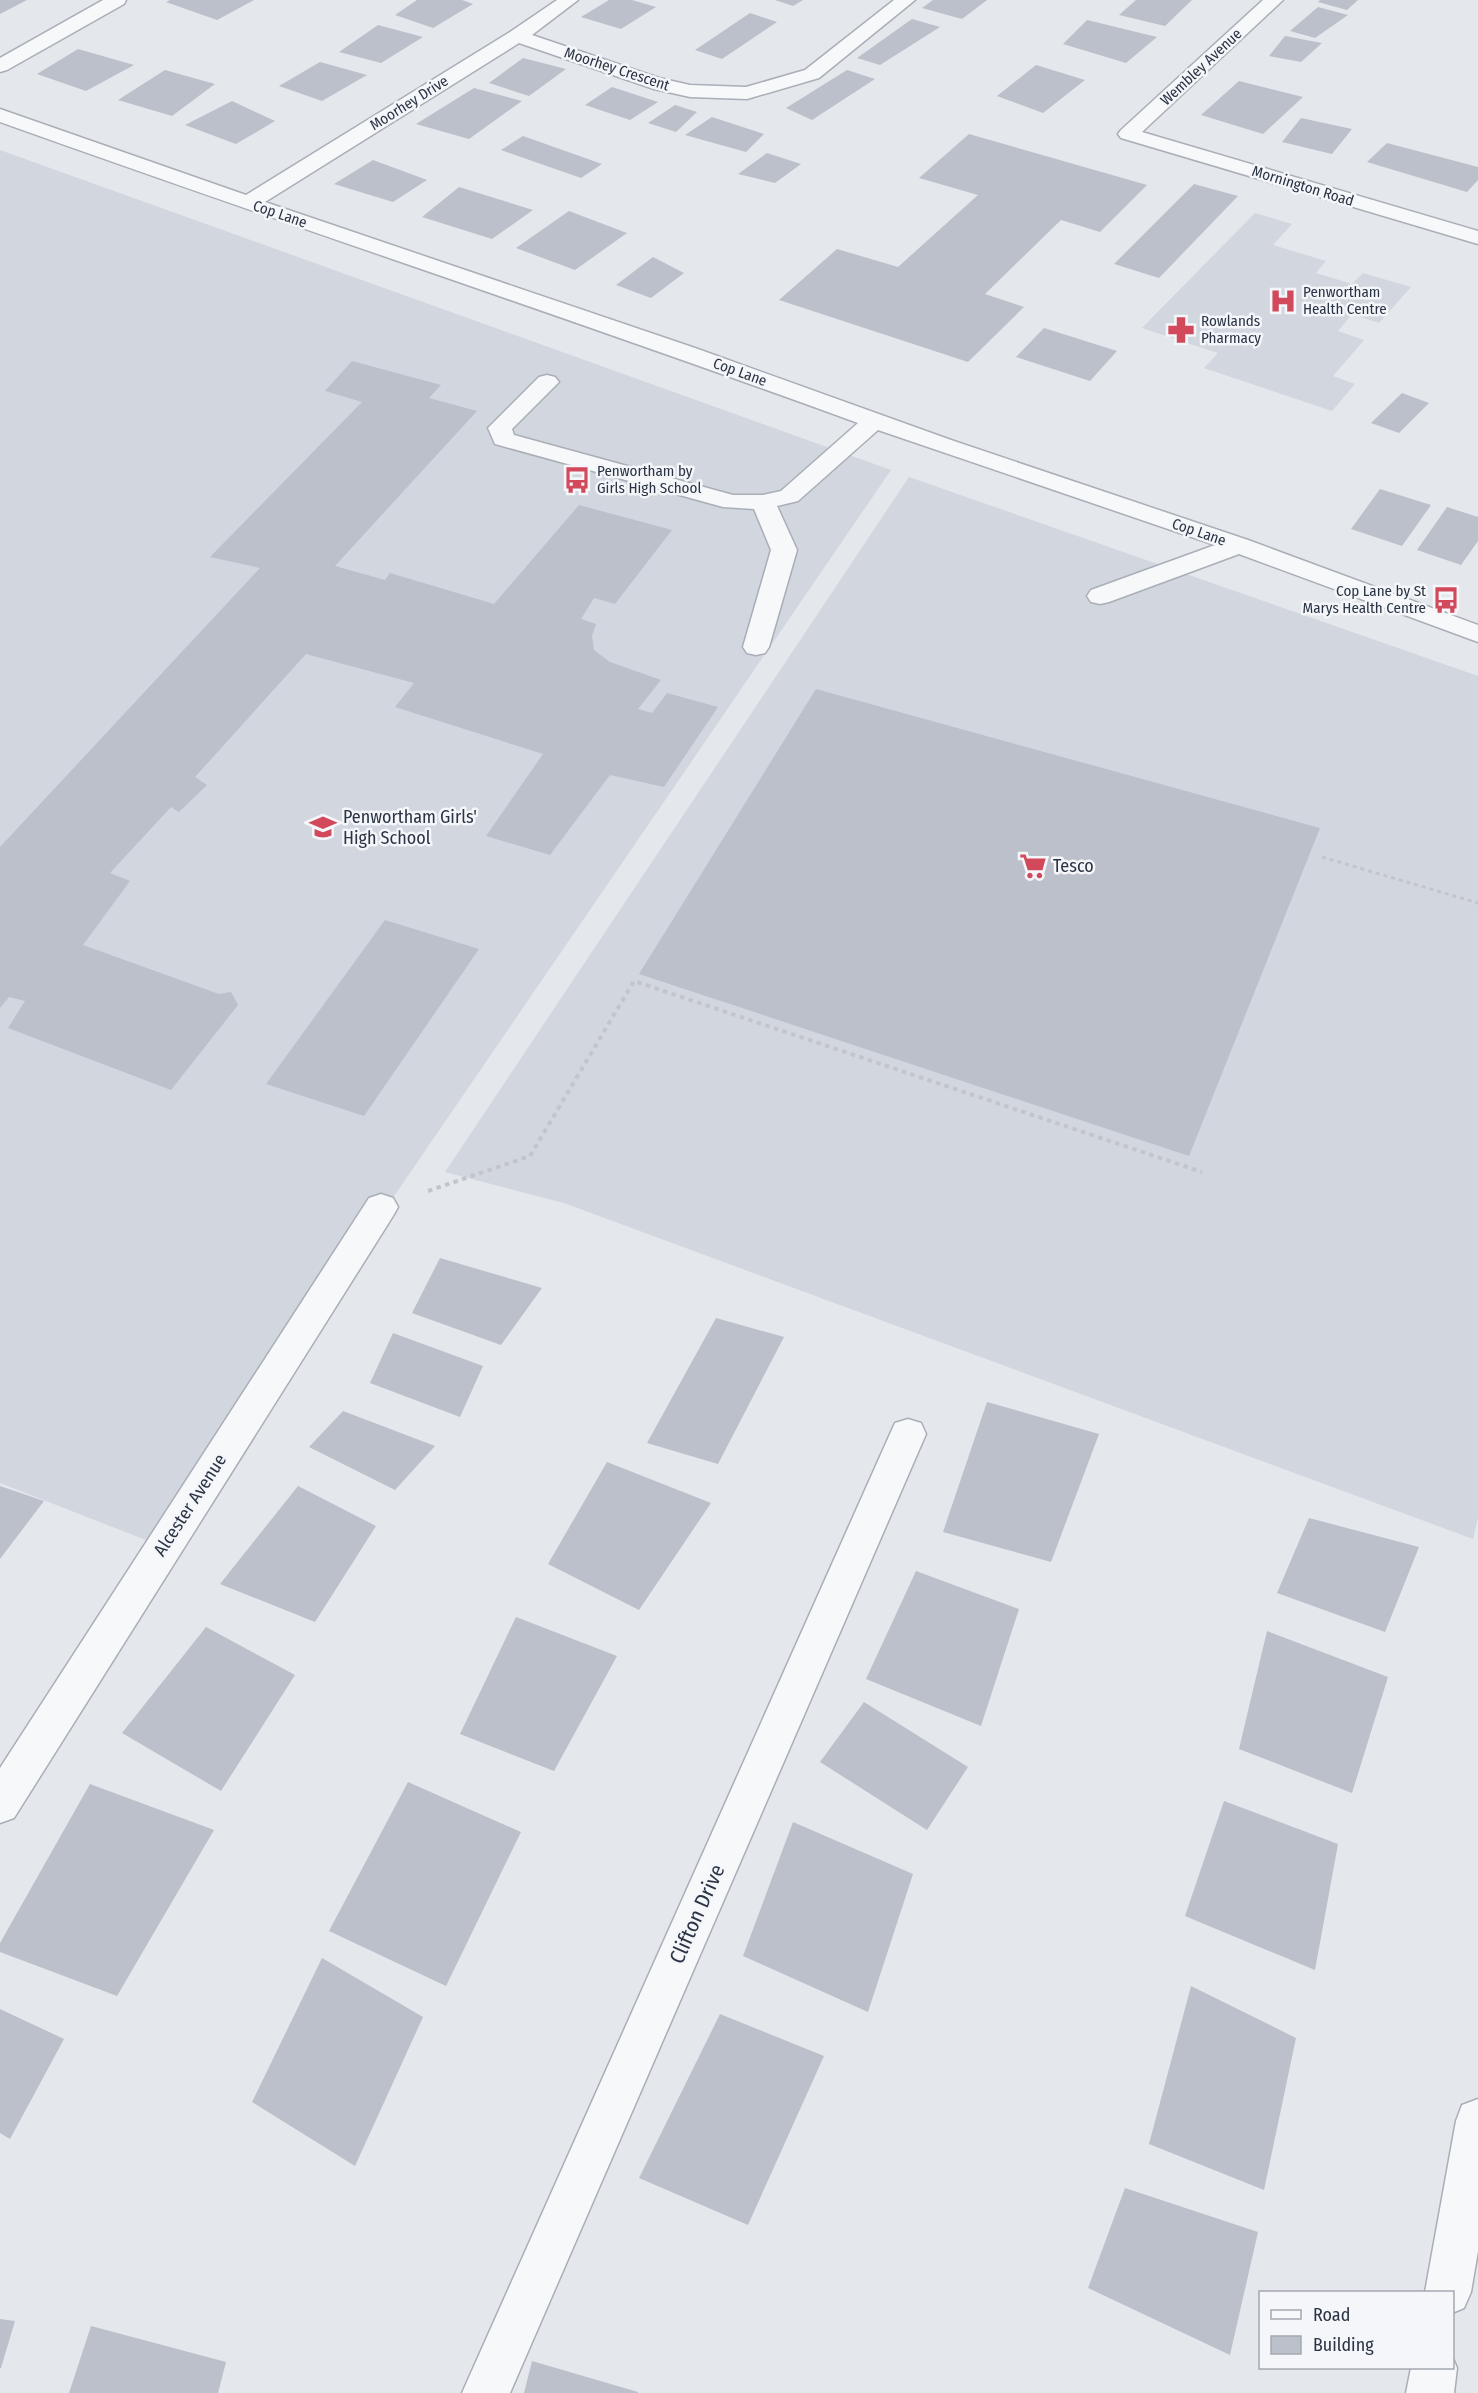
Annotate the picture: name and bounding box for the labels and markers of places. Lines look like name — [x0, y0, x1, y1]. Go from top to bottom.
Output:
place label: Penwortham Health Centre — [1303, 283, 1387, 318]
hospital icon: Penwortham Health Centre — [1268, 286, 1298, 316]
place label: Rowlands Pharmacy — [1201, 312, 1261, 347]
pharmacy icon: Rowlands Pharmacy — [1166, 315, 1196, 345]
place label: Penwortham by Girls High School — [597, 462, 701, 497]
bus stop icon: Penwortham by Girls High School — [562, 465, 592, 495]
place label: Cop Lane by St Marys Health Centre — [1303, 582, 1426, 617]
bus stop icon: Cop Lane by St Marys Health Centre — [1431, 585, 1461, 615]
place label: Penwortham Girls' High School — [343, 806, 477, 849]
school or university icon: Penwortham Girls' High School — [308, 812, 338, 842]
supermarket icon: Tesco — [1018, 851, 1048, 881]
place label: Tesco — [1053, 855, 1094, 877]

